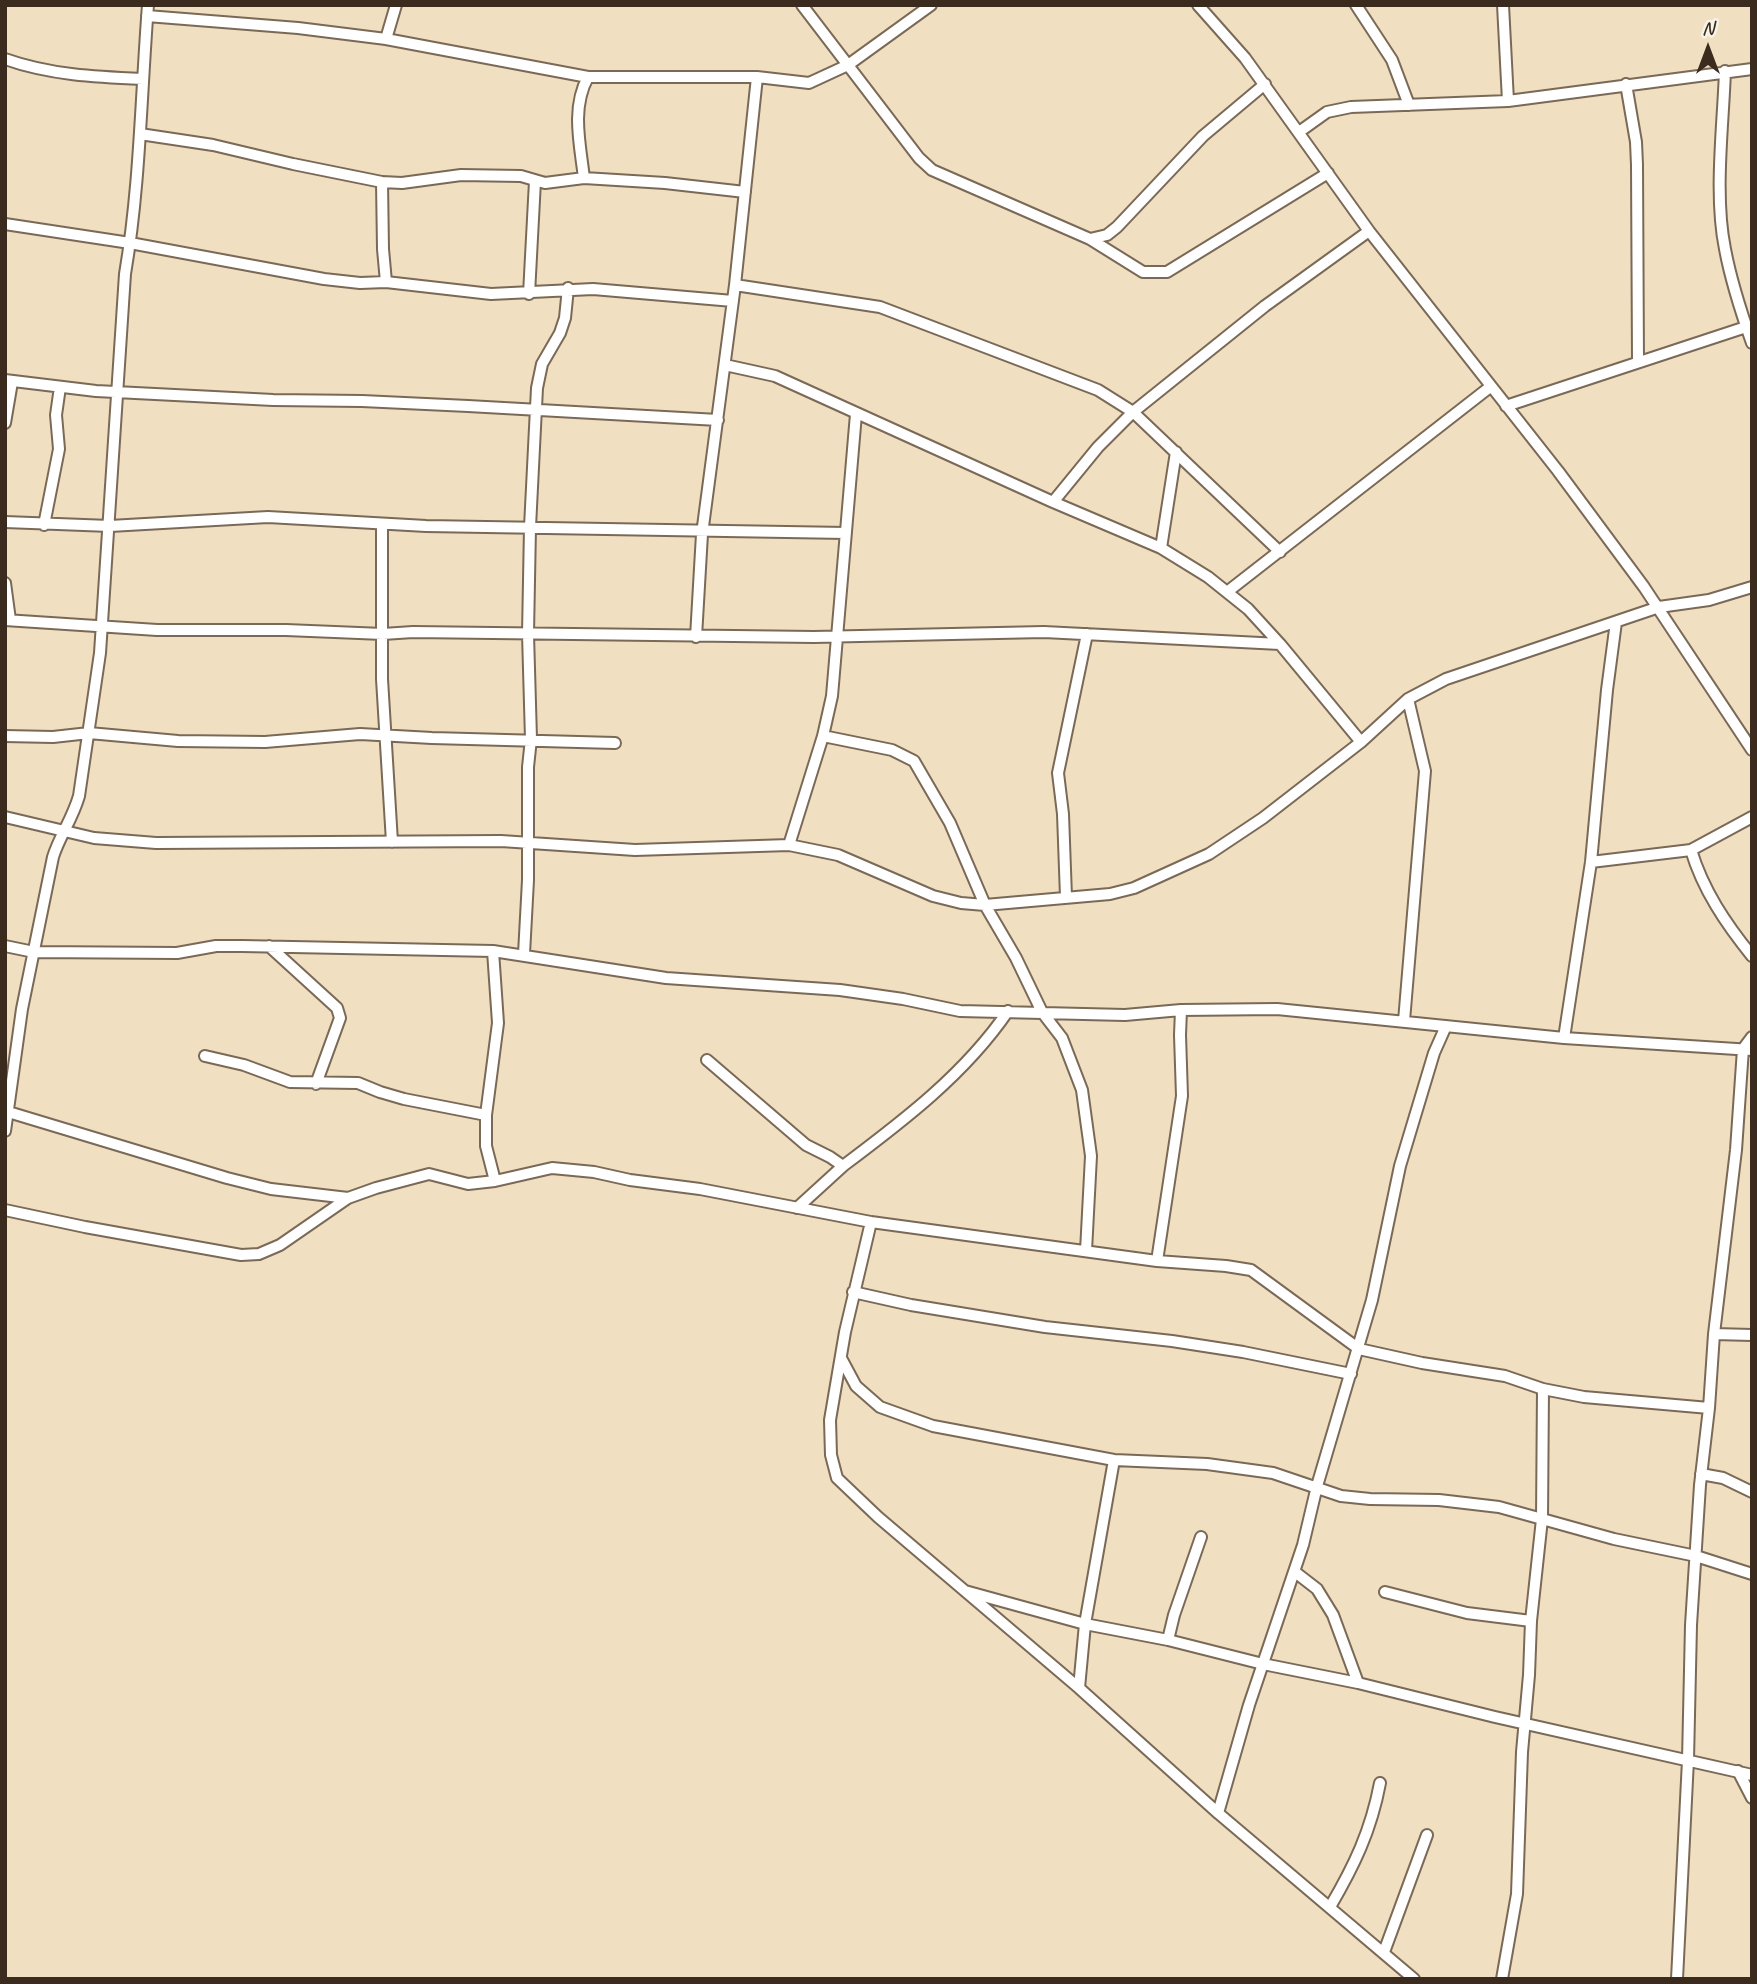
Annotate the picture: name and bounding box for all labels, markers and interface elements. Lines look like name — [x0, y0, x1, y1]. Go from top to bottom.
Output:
north arrow — [1673, 14, 1743, 84]
text: N — [1702, 16, 1714, 40]

